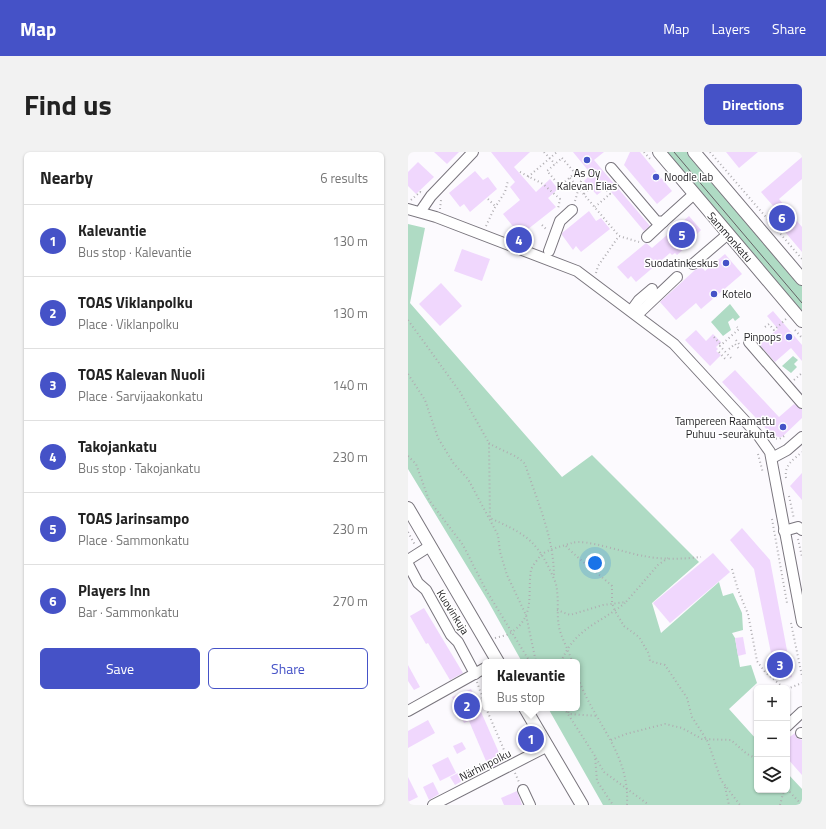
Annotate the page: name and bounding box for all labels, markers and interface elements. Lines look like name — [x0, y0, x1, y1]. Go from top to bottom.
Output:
text: Map — [20, 14, 56, 43]
text: Map — [663, 18, 689, 39]
text: Layers — [711, 18, 750, 39]
text: Share — [772, 18, 806, 39]
text: Find us — [24, 83, 112, 126]
button: Directions — [704, 84, 802, 125]
marker: As Oy Kalevan Elias — [582, 155, 592, 165]
text: Nearby — [40, 165, 93, 191]
place label: As Oy Kalevan Elias — [557, 165, 617, 194]
text: 6 results — [320, 168, 368, 188]
place label: Noodle lab — [664, 169, 713, 185]
marker: Noodle lab — [651, 172, 661, 182]
pin: 6 — [769, 203, 795, 233]
street label: Sammonkatu — [704, 208, 756, 266]
text: Kalevantie — [78, 219, 146, 242]
pin: 5 — [669, 220, 695, 250]
pin: 4 — [506, 225, 532, 255]
text: 1 — [49, 231, 57, 251]
text: 130 m — [332, 231, 368, 251]
text: Bus stop · Kalevantie — [78, 242, 192, 262]
place label: Suodatinkeskus — [645, 255, 718, 271]
marker: Suodatinkeskus — [721, 258, 731, 268]
place label: Kotelo — [722, 286, 752, 302]
marker: Kotelo — [709, 289, 719, 299]
text: TOAS Viklanpolku — [78, 291, 193, 314]
text: 2 — [49, 303, 57, 323]
text: 130 m — [332, 303, 368, 323]
text: Place · Viklanpolku — [78, 314, 179, 334]
place label: Pinpops — [744, 329, 781, 345]
marker: Pinpops — [784, 332, 794, 342]
text: TOAS Kalevan Nuoli — [78, 363, 205, 386]
text: 3 — [49, 375, 57, 395]
text: 140 m — [332, 375, 368, 395]
text: Place · Sarvijaakonkatu — [78, 386, 203, 406]
place label: Tampereen Raamattu Puhuu -seurakunta — [675, 413, 775, 442]
marker: Tampereen Raamattu Puhuu -seurakunta — [778, 422, 788, 432]
text: Takojankatu — [78, 435, 157, 458]
text: 4 — [49, 447, 57, 467]
text: 230 m — [332, 447, 368, 467]
text: Bus stop · Takojankatu — [78, 458, 200, 478]
text: TOAS Jarinsampo — [78, 507, 189, 530]
text: 5 — [49, 519, 57, 539]
text: 230 m — [332, 519, 368, 539]
text: Place · Sammonkatu — [78, 530, 189, 550]
your location — [585, 553, 605, 573]
text: Players Inn — [78, 579, 150, 602]
street label: Kuovinkuja — [433, 586, 473, 638]
text: 6 — [49, 591, 57, 611]
text: 270 m — [332, 591, 368, 611]
text: Bar · Sammonkatu — [78, 602, 179, 622]
button: Save — [40, 648, 200, 689]
button: Share — [208, 648, 368, 689]
pin: 3 — [767, 650, 793, 680]
popup — [482, 659, 580, 711]
text: Kalevantie — [497, 664, 565, 687]
map controls — [754, 685, 790, 793]
button: + — [754, 685, 790, 721]
text: Bus stop — [497, 687, 545, 707]
pin: 2 — [454, 691, 480, 721]
button: − — [754, 721, 790, 757]
pin: 1 — [518, 724, 544, 754]
street label: Närhinpolku — [456, 745, 514, 785]
button: layers — [754, 757, 790, 793]

